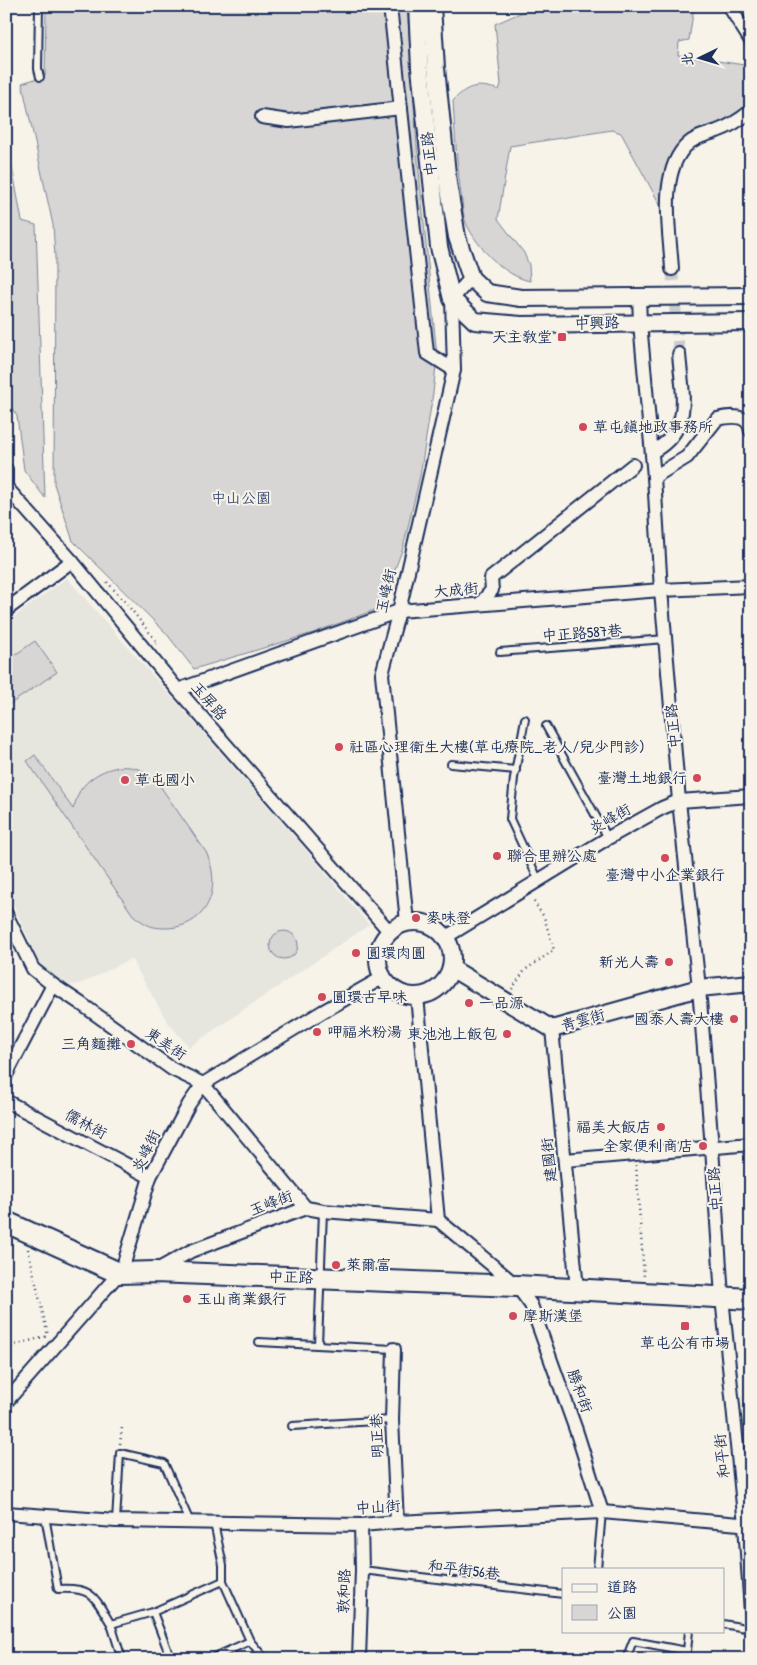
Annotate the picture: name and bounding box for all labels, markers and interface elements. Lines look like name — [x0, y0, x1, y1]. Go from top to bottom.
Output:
north arrow — [674, 32, 724, 82]
text: 北 — [676, 51, 697, 67]
street label: 中正路 — [416, 131, 441, 178]
street label: 中興路 — [574, 312, 620, 333]
place label: 天主教堂 — [492, 326, 552, 347]
marker: 天主教堂 — [556, 331, 568, 343]
place label: 草屯鎮地政事務所 — [593, 416, 713, 437]
marker: 草屯鎮地政事務所 — [577, 421, 589, 433]
park label: 中山公園 — [211, 487, 271, 508]
street label: 玉峰街 — [370, 567, 401, 615]
street label: 大成街 — [433, 577, 479, 602]
street label: 中正路587巷 — [541, 619, 623, 646]
street label: 玉屏路 — [187, 677, 232, 725]
street label: 中正路 — [660, 703, 685, 749]
place label: 社區心理衛生大樓(草屯療院_老人/兒少門診) — [349, 736, 644, 757]
marker: 社區心理衛生大樓(草屯療院_老人/兒少門診) — [333, 741, 345, 753]
place label: 臺灣土地銀行 — [597, 767, 687, 788]
place label: 草屯國小 — [135, 769, 195, 790]
marker: 臺灣土地銀行 — [691, 772, 703, 784]
marker: 草屯國小 — [119, 774, 131, 786]
street label: 炎峰街 — [585, 798, 634, 839]
place label: 聯合里辦公處 — [507, 845, 597, 866]
marker: 聯合里辦公處 — [491, 850, 503, 862]
marker: 臺灣中小企業銀行 — [659, 852, 671, 864]
place label: 臺灣中小企業銀行 — [605, 864, 725, 885]
place label: 麥味登 — [426, 907, 471, 928]
marker: 麥味登 — [410, 912, 422, 924]
place label: 圓環肉圓 — [366, 942, 426, 963]
marker: 圓環肉圓 — [350, 947, 362, 959]
place label: 新光人壽 — [599, 951, 659, 972]
marker: 新光人壽 — [663, 956, 675, 968]
place label: 圓環古早味 — [332, 986, 407, 1007]
marker: 圓環古早味 — [316, 991, 328, 1003]
place label: 一品源 — [479, 992, 524, 1013]
marker: 一品源 — [463, 997, 475, 1009]
street label: 青雲街 — [558, 1003, 607, 1036]
place label: 國泰人壽大樓 — [634, 1008, 724, 1029]
marker: 國泰人壽大樓 — [728, 1013, 740, 1025]
place label: 呷福米粉湯 — [327, 1021, 402, 1042]
street label: 東美街 — [142, 1022, 191, 1065]
place label: 東池池上飯包 — [407, 1023, 497, 1044]
marker: 呷福米粉湯 — [311, 1026, 323, 1038]
marker: 東池池上飯包 — [501, 1028, 513, 1040]
place label: 三角麵攤 — [61, 1033, 122, 1054]
marker: 三角麵攤 — [125, 1038, 137, 1050]
street label: 儒林街 — [61, 1104, 111, 1143]
place label: 福美大飯店 — [576, 1116, 651, 1137]
marker: 福美大飯店 — [655, 1121, 667, 1133]
street label: 炎峰街 — [126, 1126, 165, 1176]
place label: 全家便利商店 — [603, 1135, 693, 1156]
street label: 建國街 — [536, 1137, 561, 1184]
marker: 全家便利商店 — [697, 1140, 709, 1152]
street label: 中正路 — [702, 1166, 727, 1212]
street label: 玉峰街 — [246, 1185, 296, 1220]
place label: 萊爾富 — [346, 1254, 391, 1275]
marker: 萊爾富 — [330, 1259, 342, 1271]
street label: 中正路 — [268, 1265, 314, 1288]
place label: 玉山商業銀行 — [197, 1288, 287, 1309]
marker: 玉山商業銀行 — [181, 1293, 193, 1305]
place label: 摩斯漢堡 — [523, 1305, 583, 1326]
marker: 摩斯漢堡 — [507, 1310, 519, 1322]
marker: 草屯公有市場 — [679, 1320, 691, 1332]
place label: 草屯公有市場 — [640, 1332, 730, 1353]
street label: 勝和街 — [563, 1366, 598, 1416]
street label: 明正巷 — [365, 1413, 388, 1459]
street label: 和平街 — [709, 1433, 734, 1480]
street label: 中山街 — [355, 1495, 401, 1518]
street label: 和平街56巷 — [427, 1555, 501, 1584]
street label: 敦和路 — [332, 1568, 355, 1614]
legend — [562, 1568, 724, 1632]
text: 道路 — [607, 1576, 637, 1597]
text: 公園 — [607, 1602, 637, 1623]

